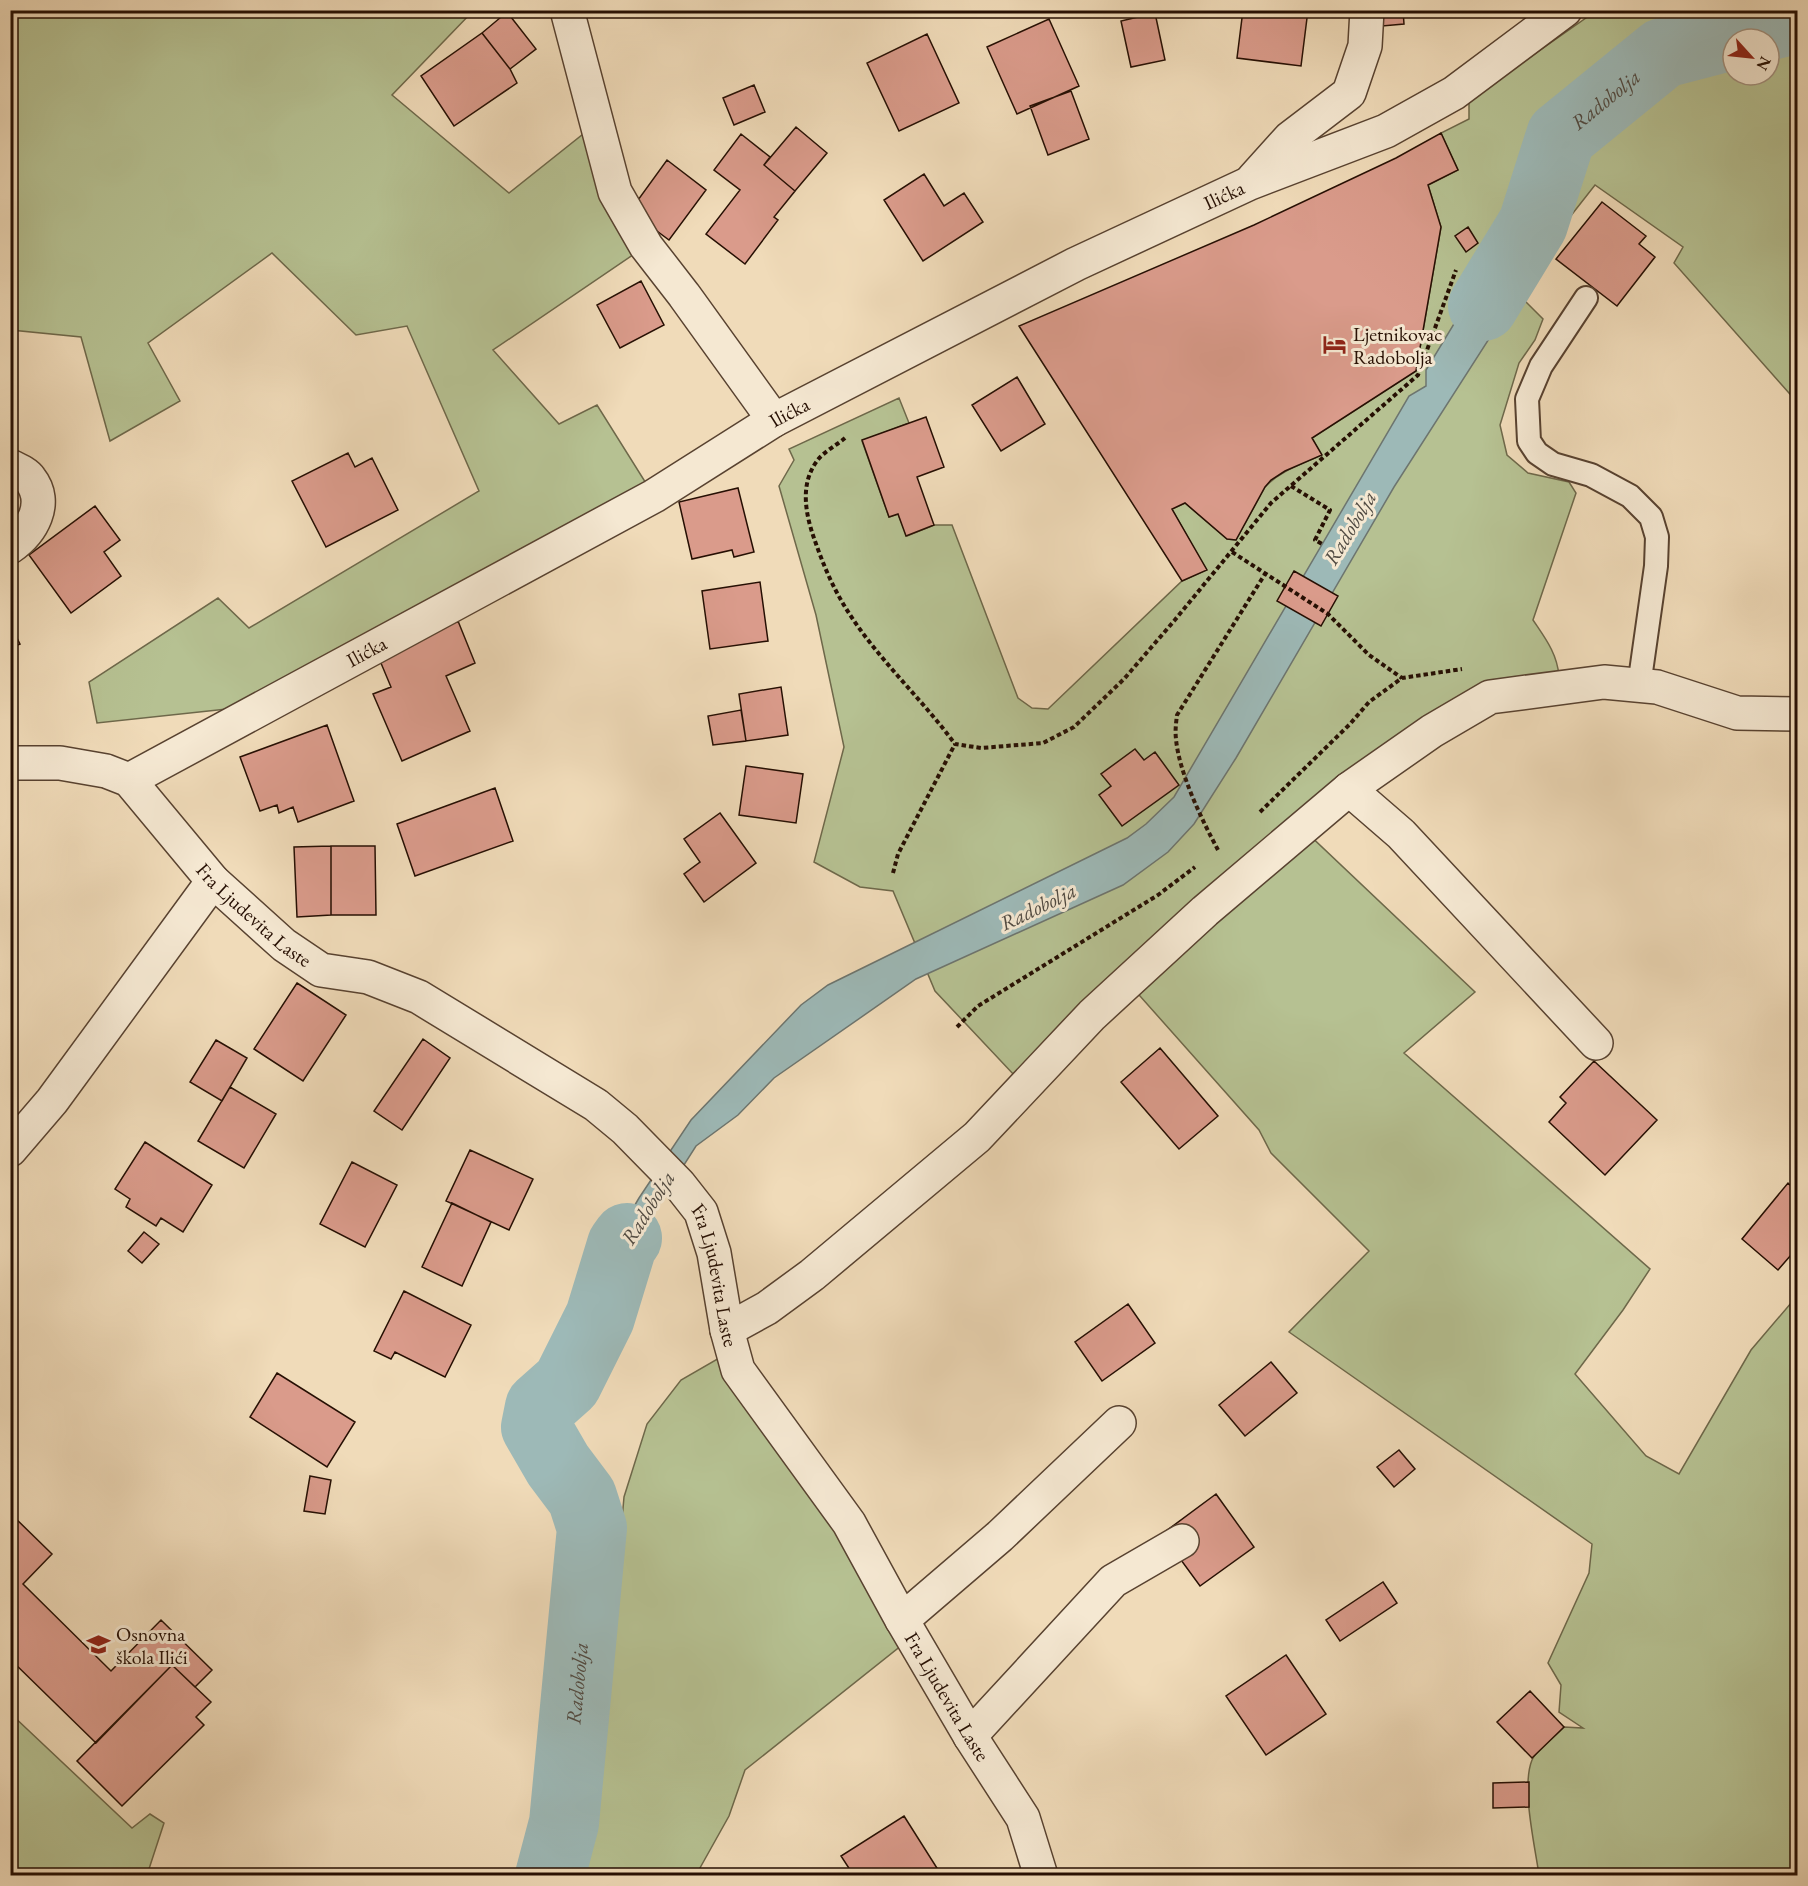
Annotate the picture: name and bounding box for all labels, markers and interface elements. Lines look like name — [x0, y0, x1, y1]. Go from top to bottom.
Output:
north arrow — [1721, 27, 1781, 87]
text: N — [1752, 53, 1776, 74]
water label: Radobolja — [1565, 63, 1646, 136]
street label: Ilićka — [1199, 174, 1248, 216]
place label: Ljetnikovac Radobolja — [1353, 321, 1442, 370]
hotel icon: Ljetnikovac Radobolja — [1322, 332, 1348, 358]
street label: Ilićka — [764, 391, 814, 433]
water label: Radobolja — [1317, 486, 1382, 570]
street label: Ilićka — [342, 630, 391, 673]
street label: Fra Ljudevita Laste — [190, 858, 317, 973]
water label: Radobolja — [995, 876, 1081, 937]
water label: Radobolja — [614, 1166, 681, 1250]
street label: Fra Ljudevita Laste — [686, 1198, 744, 1350]
place label: Osnovna škola Ilići — [116, 1621, 188, 1670]
street label: Fra Ljudevita Laste — [899, 1627, 996, 1766]
school or university icon: Osnovna škola Ilići — [85, 1632, 111, 1658]
water label: Radobolja — [559, 1641, 594, 1725]

